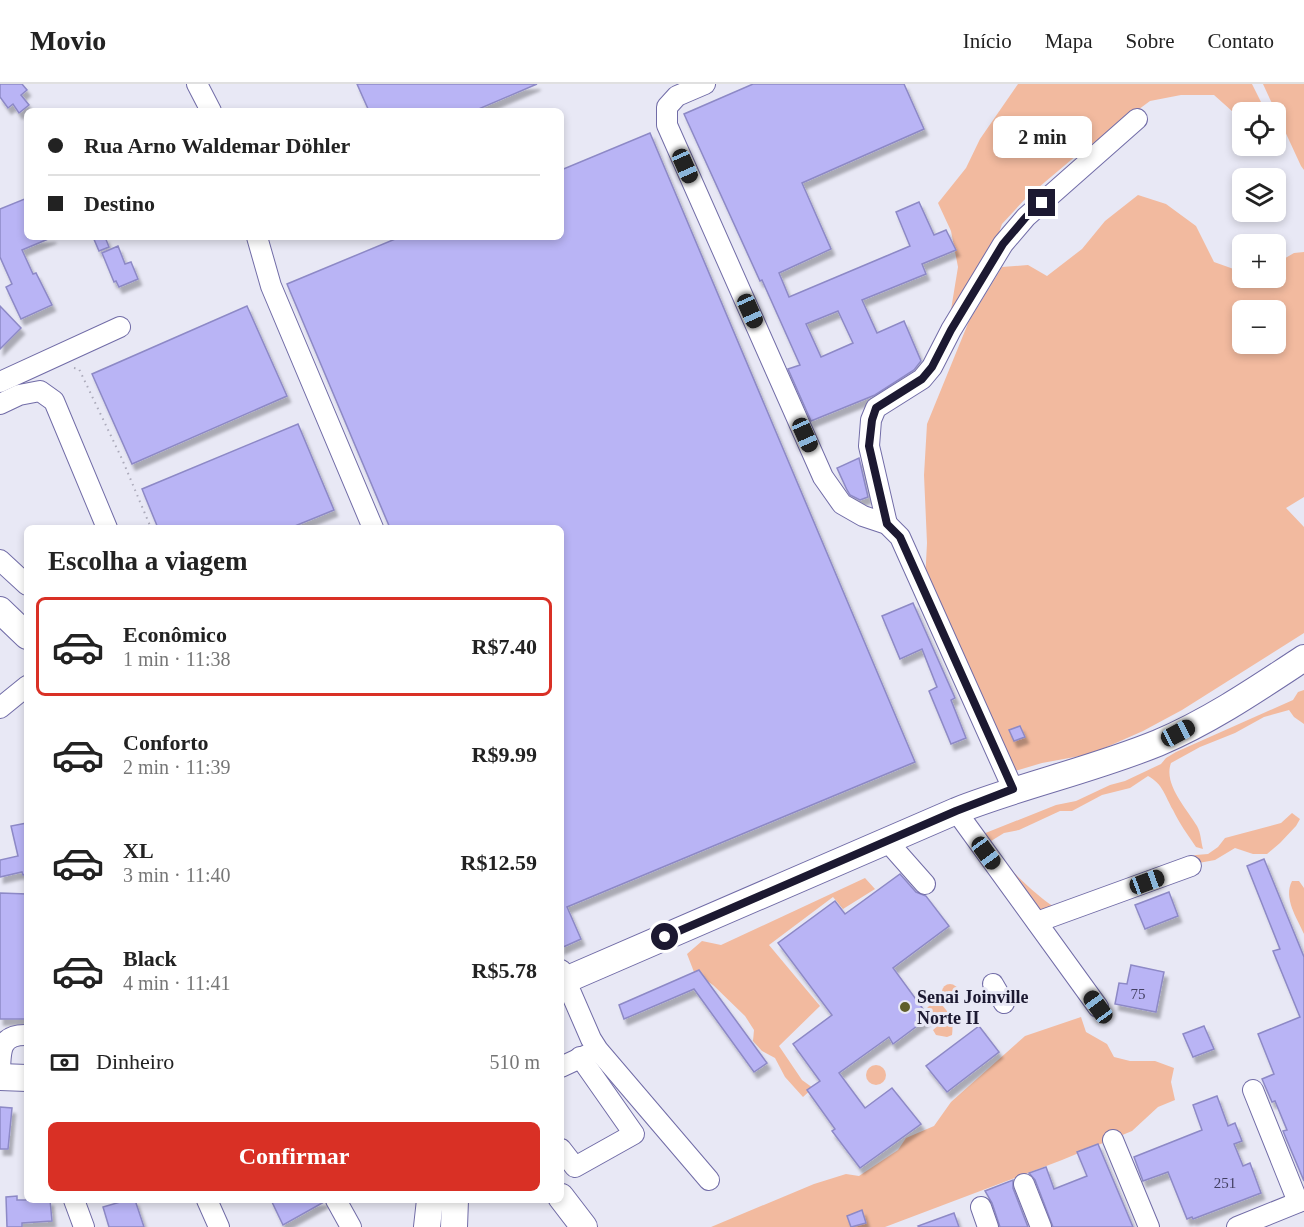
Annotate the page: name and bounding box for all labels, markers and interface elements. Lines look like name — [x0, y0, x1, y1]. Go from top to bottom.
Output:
text: Movio — [30, 25, 106, 56]
text: Início — [963, 29, 1012, 53]
text: Mapa — [1045, 29, 1093, 53]
text: Sobre — [1126, 29, 1175, 53]
text: Contato — [1208, 29, 1274, 53]
map controls — [1232, 102, 1286, 354]
button: locate — [1232, 102, 1286, 156]
callout: 2 min — [992, 116, 1092, 158]
text: 2 min — [1018, 126, 1067, 148]
text: Rua Arno Waldemar Döhler — [84, 133, 350, 158]
car — [669, 146, 701, 186]
button: layers — [1232, 168, 1286, 222]
route end — [1028, 189, 1055, 216]
text: Destino — [84, 191, 155, 216]
button: + — [1232, 234, 1286, 288]
car — [734, 291, 766, 331]
button: − — [1232, 300, 1286, 354]
car — [789, 415, 821, 455]
text: Escolha a viagem — [48, 546, 248, 576]
icon: car — [51, 620, 105, 674]
text: Econômico — [123, 622, 227, 647]
text: R$7.40 — [472, 634, 537, 659]
text: 1 min · 11:38 — [123, 648, 231, 670]
car — [1158, 717, 1198, 749]
icon: car — [51, 728, 105, 782]
text: Conforto — [123, 730, 209, 755]
text: R$9.99 — [472, 742, 537, 767]
text: 2 min · 11:39 — [123, 756, 231, 778]
car — [968, 833, 1004, 873]
icon: car — [51, 836, 105, 890]
text: XL — [123, 838, 154, 863]
text: R$12.59 — [461, 850, 537, 875]
text: 3 min · 11:40 — [123, 864, 231, 886]
car — [1127, 867, 1167, 897]
route start — [651, 923, 678, 950]
icon: car — [51, 944, 105, 998]
text: Black — [123, 946, 177, 971]
text: R$5.78 — [472, 958, 537, 983]
text: 4 min · 11:41 — [123, 972, 231, 994]
house number: 75 — [1131, 986, 1146, 1002]
place label: Senai Joinville Norte II — [917, 987, 1029, 1028]
car — [1080, 987, 1116, 1027]
marker: Senai Joinville Norte II — [898, 1000, 912, 1014]
icon: cash — [48, 1046, 81, 1079]
text: Dinheiro — [96, 1049, 174, 1074]
text: 510 m — [489, 1051, 540, 1073]
button: Confirmar — [48, 1122, 540, 1191]
house number: 251 — [1214, 1175, 1236, 1191]

